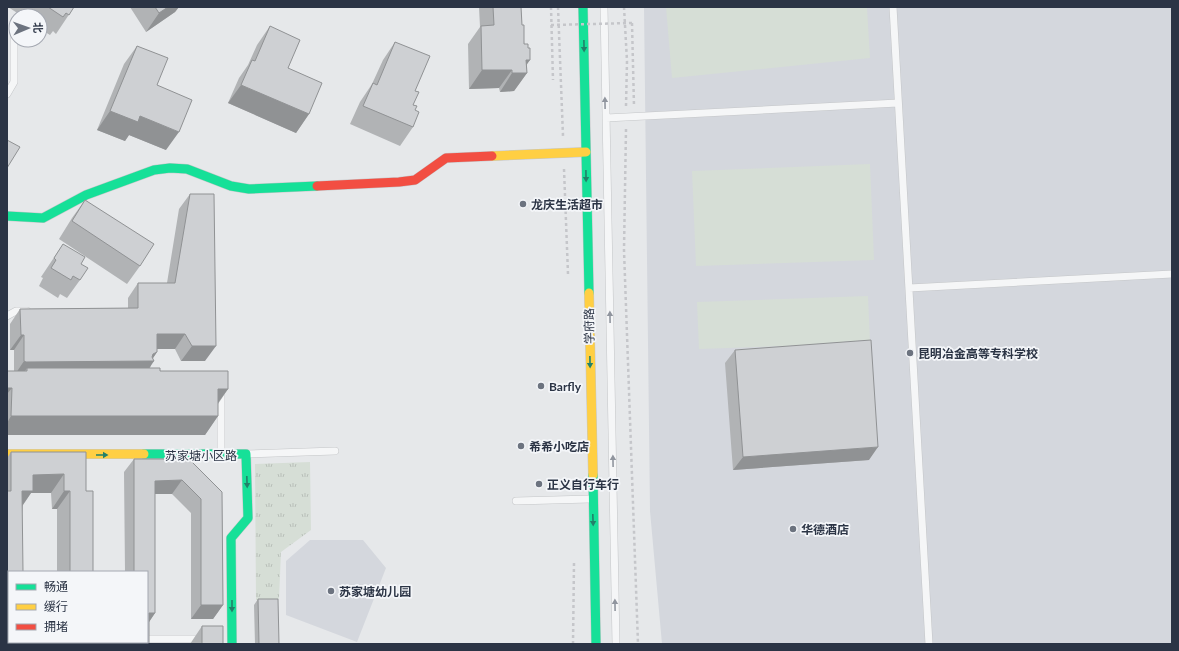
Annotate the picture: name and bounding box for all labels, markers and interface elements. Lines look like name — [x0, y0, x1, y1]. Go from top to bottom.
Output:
north arrow — [8, 8, 48, 48]
text: 北 — [32, 22, 45, 33]
one-way arrow — [581, 40, 587, 53]
one-way arrow — [602, 96, 608, 109]
one-way arrow — [583, 170, 590, 182]
place label: 龙庆生活超市 — [531, 197, 603, 212]
marker: 龙庆生活超市 — [518, 199, 528, 209]
street label: 学府路 — [581, 308, 597, 344]
one-way arrow — [606, 311, 613, 323]
place label: 昆明冶金高等专科学校 — [918, 346, 1038, 361]
marker: 昆明冶金高等专科学校 — [905, 348, 915, 358]
one-way arrow — [587, 356, 593, 369]
place label: Barfly — [549, 379, 582, 394]
marker: Barfly — [536, 381, 546, 391]
place label: 希希小吃店 — [529, 439, 589, 454]
marker: 希希小吃店 — [516, 441, 526, 451]
street label: 苏家塘小区路 — [165, 448, 237, 463]
one-way arrow — [96, 452, 109, 458]
one-way arrow — [609, 455, 616, 467]
one-way arrow — [244, 476, 250, 489]
place label: 正义自行车行 — [547, 477, 619, 492]
marker: 正义自行车行 — [534, 479, 544, 489]
one-way arrow — [590, 514, 596, 527]
place label: 华德酒店 — [801, 522, 849, 537]
marker: 华德酒店 — [788, 524, 798, 534]
legend — [8, 571, 148, 643]
text: 畅通 — [44, 579, 68, 594]
place label: 苏家塘幼儿园 — [339, 584, 411, 599]
marker: 苏家塘幼儿园 — [326, 586, 336, 596]
text: 缓行 — [44, 599, 68, 614]
one-way arrow — [612, 599, 619, 611]
one-way arrow — [229, 600, 235, 613]
text: 拥堵 — [44, 619, 68, 634]

